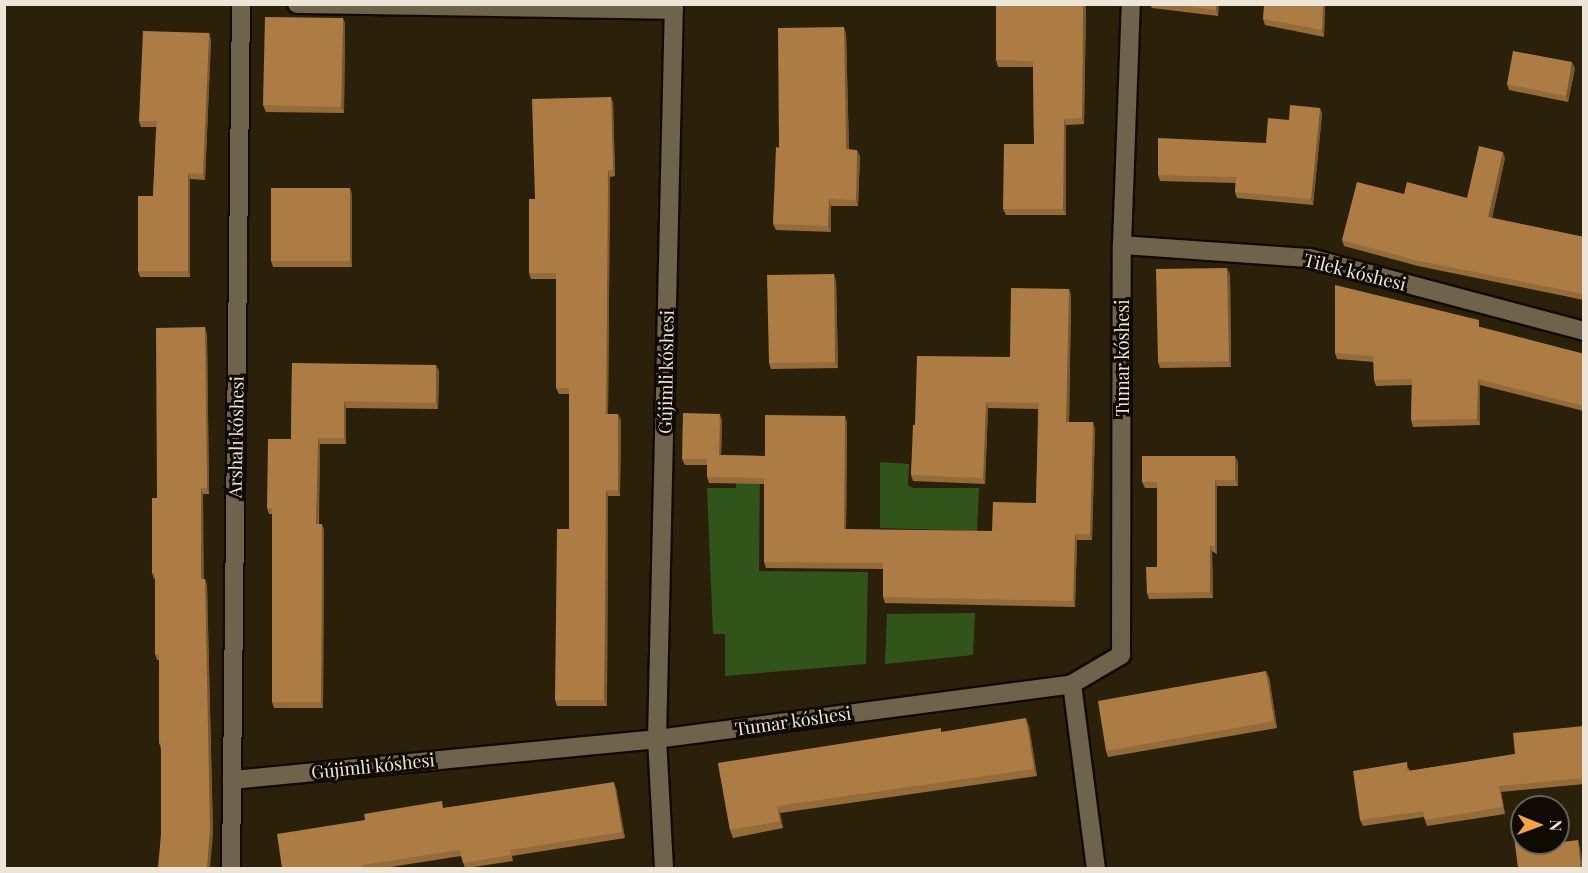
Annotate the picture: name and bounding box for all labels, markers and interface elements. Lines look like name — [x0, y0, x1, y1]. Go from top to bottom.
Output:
street label: Tilek kóshesi — [1301, 249, 1409, 295]
street label: Tumar kóshesi — [1111, 299, 1133, 417]
street label: Gújimli kóshesi — [654, 310, 678, 434]
street label: Arshalı kóshesi — [224, 376, 248, 498]
street label: Tumar kóshesi — [733, 702, 853, 740]
street label: Gújimli kóshesi — [310, 749, 436, 783]
north arrow — [1510, 795, 1570, 855]
text: N — [1546, 819, 1567, 831]

